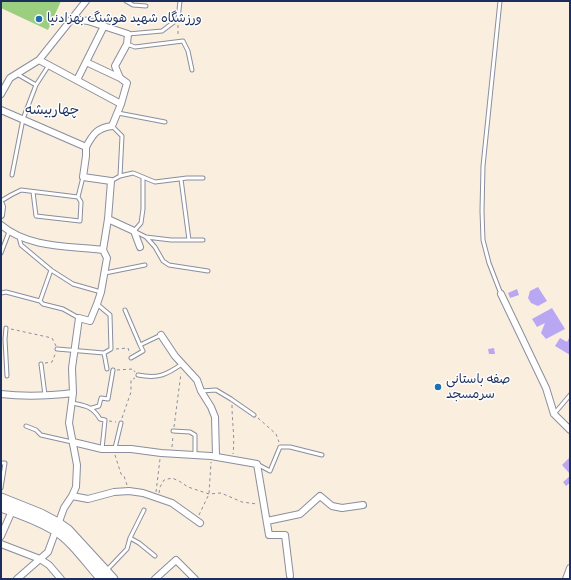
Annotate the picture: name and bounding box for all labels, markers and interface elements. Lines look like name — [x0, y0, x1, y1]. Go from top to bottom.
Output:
place label: ورزشگاه شهید هوشنگ بهزادنیا — [47, 11, 202, 27]
marker: ورزشگاه شهید هوشنگ بهزادنیا — [34, 14, 44, 24]
district label: چهاربیشه — [25, 102, 79, 118]
place label: صفه باستانی سرمسجد — [446, 372, 510, 403]
marker: صفه باستانی سرمسجد — [433, 382, 443, 392]

